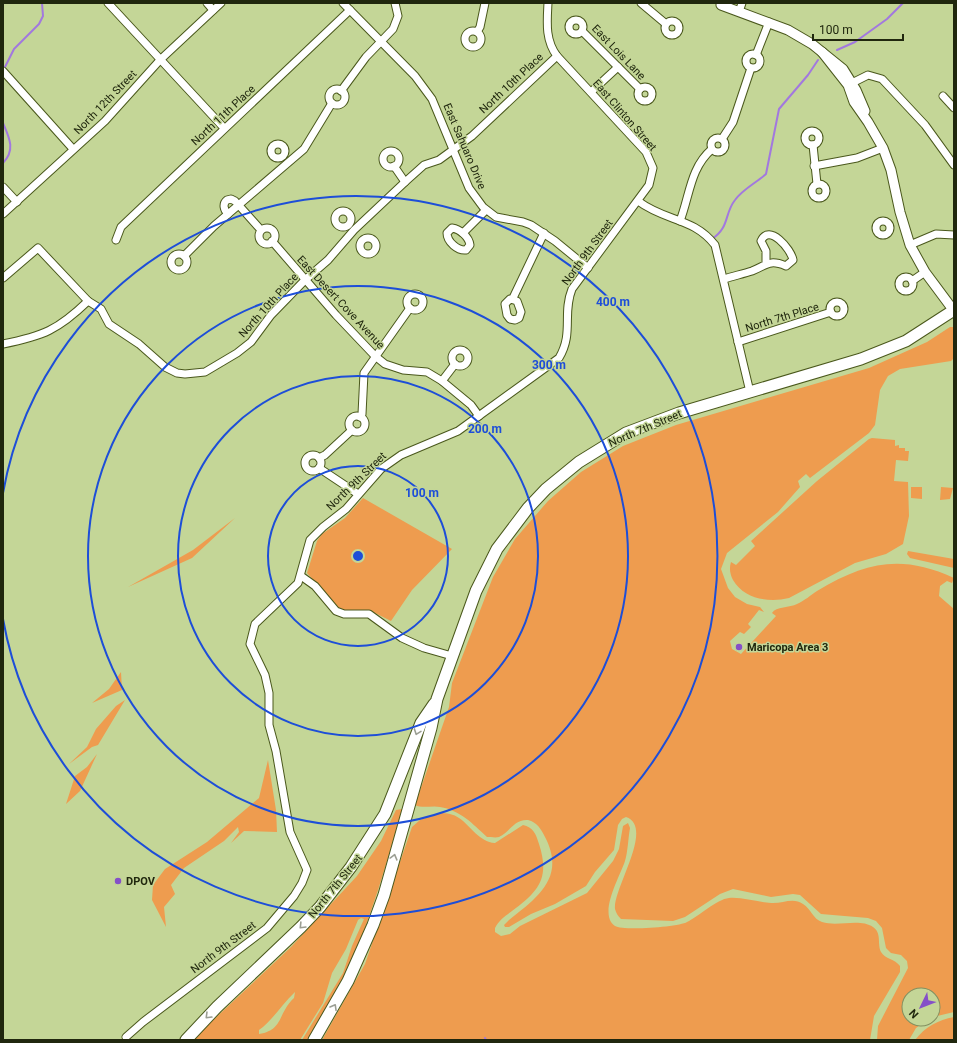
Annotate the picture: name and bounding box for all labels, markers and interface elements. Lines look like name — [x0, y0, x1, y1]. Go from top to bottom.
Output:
scale bar — [813, 16, 903, 42]
street label: East Lois Lane — [589, 22, 648, 83]
text: 100 m — [819, 23, 853, 37]
street label: North 10th Place — [477, 50, 546, 116]
street label: North 12th Street — [71, 67, 140, 137]
street label: East Clinton Street — [590, 77, 659, 154]
street label: North 11th Place — [189, 82, 258, 148]
street label: East Sahuaro Drive — [441, 101, 489, 191]
street label: North 9th Street — [559, 217, 616, 288]
street label: East Desert Cove Avenue — [294, 253, 387, 352]
street label: North 10th Place — [236, 270, 301, 340]
text: 400 m — [596, 295, 630, 309]
street label: North 7th Place — [744, 300, 821, 335]
text: 300 m — [532, 358, 566, 372]
street label: North 7th Street — [607, 407, 684, 450]
text: 200 m — [468, 422, 502, 436]
street label: North 9th Street — [324, 449, 389, 513]
text: 100 m — [405, 486, 439, 500]
centre of rings — [351, 549, 365, 563]
place label: Maricopa Area 3 — [747, 641, 828, 654]
marker: Maricopa Area 3 — [734, 642, 744, 652]
one-way arrow — [414, 729, 422, 736]
street label: North 7th Street — [306, 852, 365, 921]
one-way arrow — [389, 854, 398, 861]
place label: DPOV — [126, 875, 156, 888]
marker: DPOV — [113, 876, 123, 886]
street label: North 9th Street — [188, 918, 259, 976]
one-way arrow — [299, 921, 306, 929]
north arrow — [901, 987, 941, 1027]
one-way arrow — [330, 1004, 337, 1011]
text: N — [906, 1006, 921, 1021]
one-way arrow — [205, 1011, 213, 1019]

